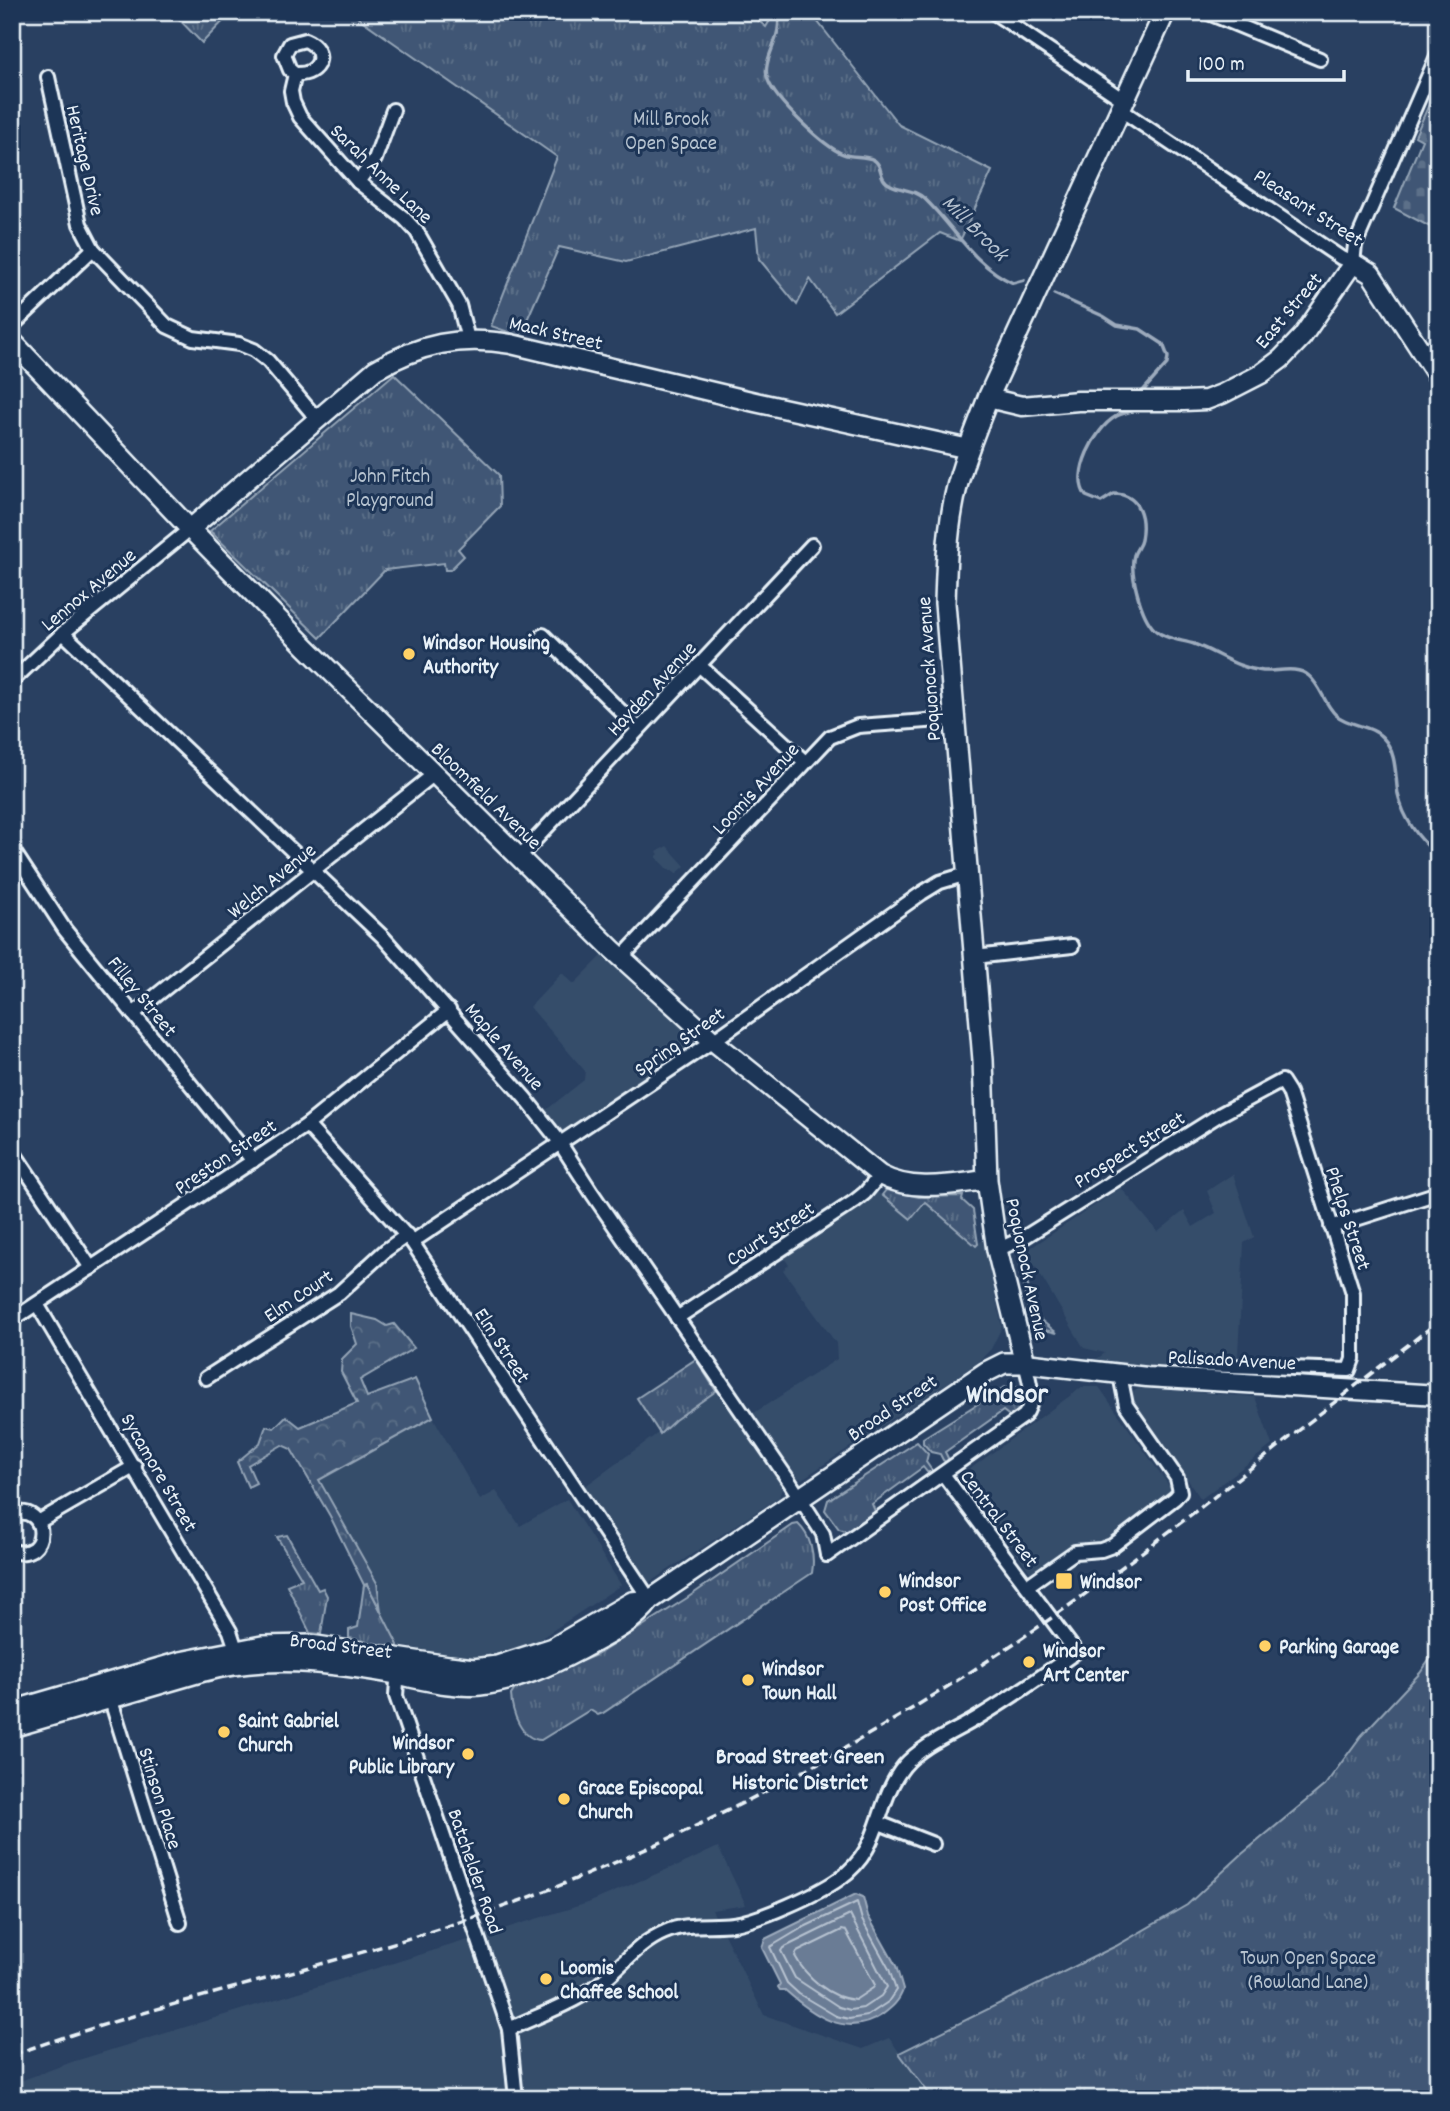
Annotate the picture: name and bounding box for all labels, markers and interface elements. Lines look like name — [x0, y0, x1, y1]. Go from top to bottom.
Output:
scale bar — [1188, 38, 1343, 82]
text: 100 m — [1198, 51, 1245, 81]
street label: Heritage Drive — [56, 102, 110, 219]
park label: Mill Brook Open Space — [625, 106, 717, 160]
street label: Sarah Anne Lane — [321, 118, 438, 232]
street label: Pleasant Street — [1247, 163, 1368, 256]
water label: Mill Brook — [932, 188, 1016, 272]
street label: East Street — [1249, 267, 1331, 357]
street label: Mack Street — [506, 310, 605, 360]
park label: John Fitch Playground — [346, 463, 434, 517]
street label: Lennox Avenue — [36, 542, 144, 640]
street label: Poquonock Avenue — [911, 595, 951, 742]
place label: Windsor Housing Authority — [423, 630, 550, 684]
street label: Hayden Avenue — [601, 636, 705, 744]
marker: Windsor Housing Authority — [401, 646, 417, 662]
street label: Bloomfield Avenue — [423, 736, 547, 858]
street label: Loomis Avenue — [706, 737, 808, 843]
street label: Welch Avenue — [222, 837, 324, 928]
street label: Filley Street — [99, 951, 183, 1045]
street label: Maple Avenue — [456, 997, 550, 1099]
street label: Spring Street — [629, 1001, 733, 1086]
street label: Prospect Street — [1069, 1105, 1192, 1198]
street label: Preston Street — [169, 1113, 284, 1204]
street label: Phelps Street — [1315, 1163, 1377, 1275]
street label: Court Street — [721, 1196, 822, 1275]
street label: Poquonock Avenue — [995, 1196, 1055, 1344]
street label: Elm Court — [259, 1263, 341, 1332]
street label: Elm Street — [465, 1303, 536, 1391]
street label: Palisado Avenue — [1167, 1344, 1297, 1380]
street label: Broad Street — [843, 1368, 945, 1451]
district label: Windsor — [966, 1377, 1049, 1417]
street label: Sycamore Street — [111, 1409, 204, 1539]
street label: Central Street — [951, 1465, 1045, 1575]
place label: Windsor Post Office — [899, 1568, 987, 1622]
place label: Windsor — [1080, 1569, 1143, 1599]
marker: Windsor — [1054, 1571, 1074, 1591]
marker: Windsor Post Office — [877, 1584, 893, 1600]
street label: Broad Street — [288, 1627, 394, 1669]
place label: Parking Garage — [1279, 1634, 1399, 1664]
place label: Windsor Art Center — [1043, 1638, 1130, 1692]
marker: Parking Garage — [1257, 1638, 1273, 1654]
marker: Windsor Art Center — [1021, 1654, 1037, 1670]
place label: Windsor Town Hall — [762, 1656, 837, 1710]
marker: Windsor Town Hall — [740, 1672, 756, 1688]
place label: Saint Gabriel Church — [238, 1708, 340, 1762]
marker: Saint Gabriel Church — [216, 1724, 232, 1740]
place label: Windsor Public Library — [349, 1730, 455, 1784]
district label: Broad Street Green Historic District — [716, 1742, 885, 1801]
street label: Stinson Place — [128, 1744, 188, 1854]
marker: Windsor Public Library — [460, 1746, 476, 1762]
place label: Grace Episcopal Church — [578, 1775, 704, 1829]
marker: Grace Episcopal Church — [556, 1791, 572, 1807]
street label: Batchelder Road — [438, 1805, 509, 1939]
park label: Town Open Space (Rowland Lane) — [1240, 1945, 1376, 1999]
place label: Loomis Chaffee School — [560, 1955, 679, 2009]
marker: Loomis Chaffee School — [538, 1971, 554, 1987]

